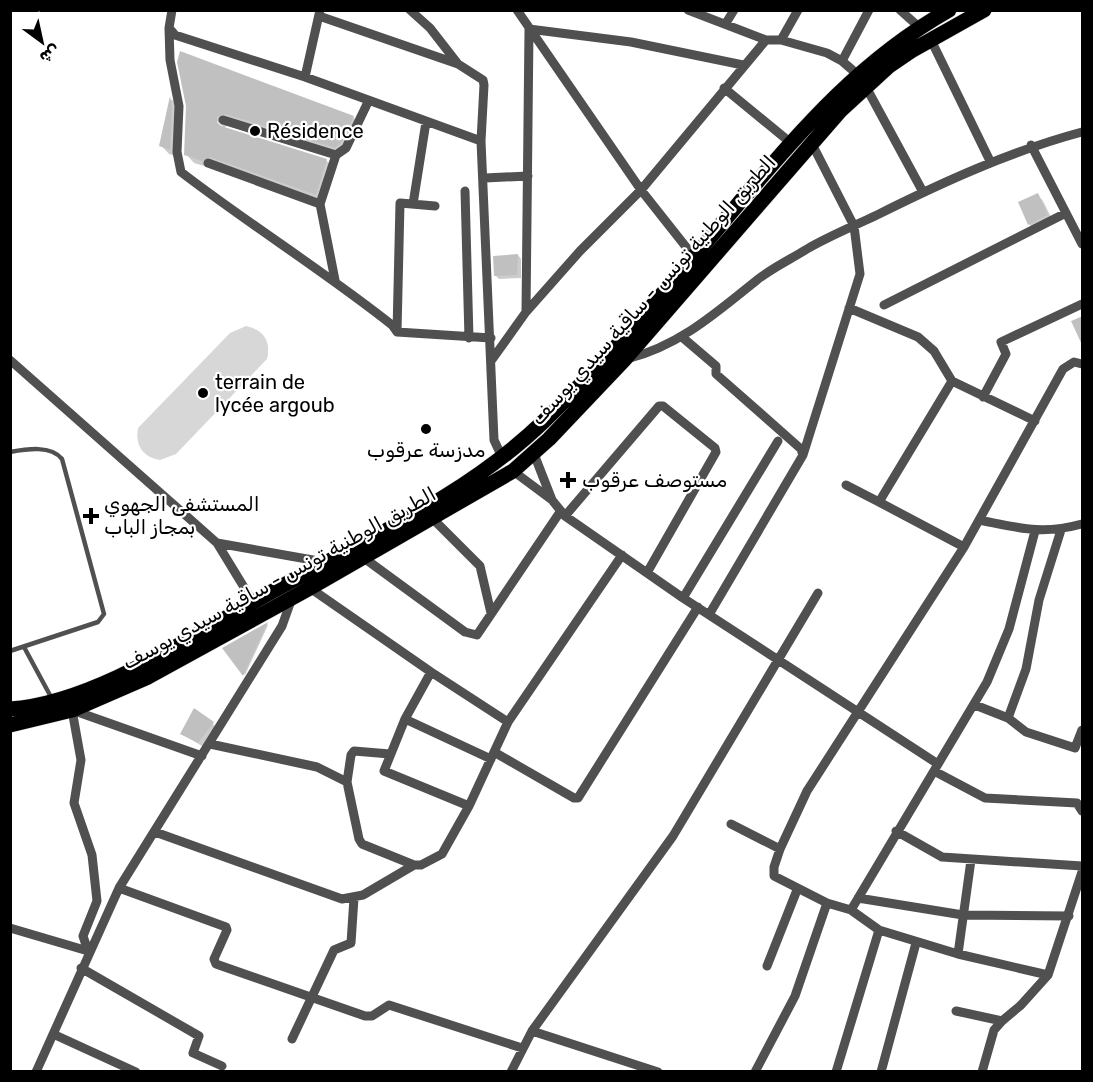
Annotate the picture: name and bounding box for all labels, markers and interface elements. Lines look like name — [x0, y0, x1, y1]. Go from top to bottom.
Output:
north arrow — [12, 12, 72, 72]
text: ش — [36, 41, 64, 68]
place label: Résidence — [267, 119, 364, 143]
marker: Résidence — [248, 124, 262, 138]
street label: الطريق الوطنية تونس - ساقية سيدي يوسف — [525, 150, 782, 431]
place label: terrain de lycée argoub — [215, 370, 335, 417]
marker: terrain de lycée argoub — [196, 386, 210, 400]
marker: مدزسة عرقوب — [419, 422, 433, 436]
place label: مدزسة عرقوب — [367, 438, 485, 462]
place label: مستوصف عرقوب — [582, 468, 727, 492]
marker: مستوصف عرقوب — [559, 471, 577, 489]
street label: الطريق الوطنية تونس - ساقية سيدي يوسف — [118, 482, 441, 676]
place label: المستشفى الجهوي بمجاز الباب — [104, 492, 260, 539]
marker: المستشفى الجهوي بمجاز الباب — [82, 507, 100, 525]

